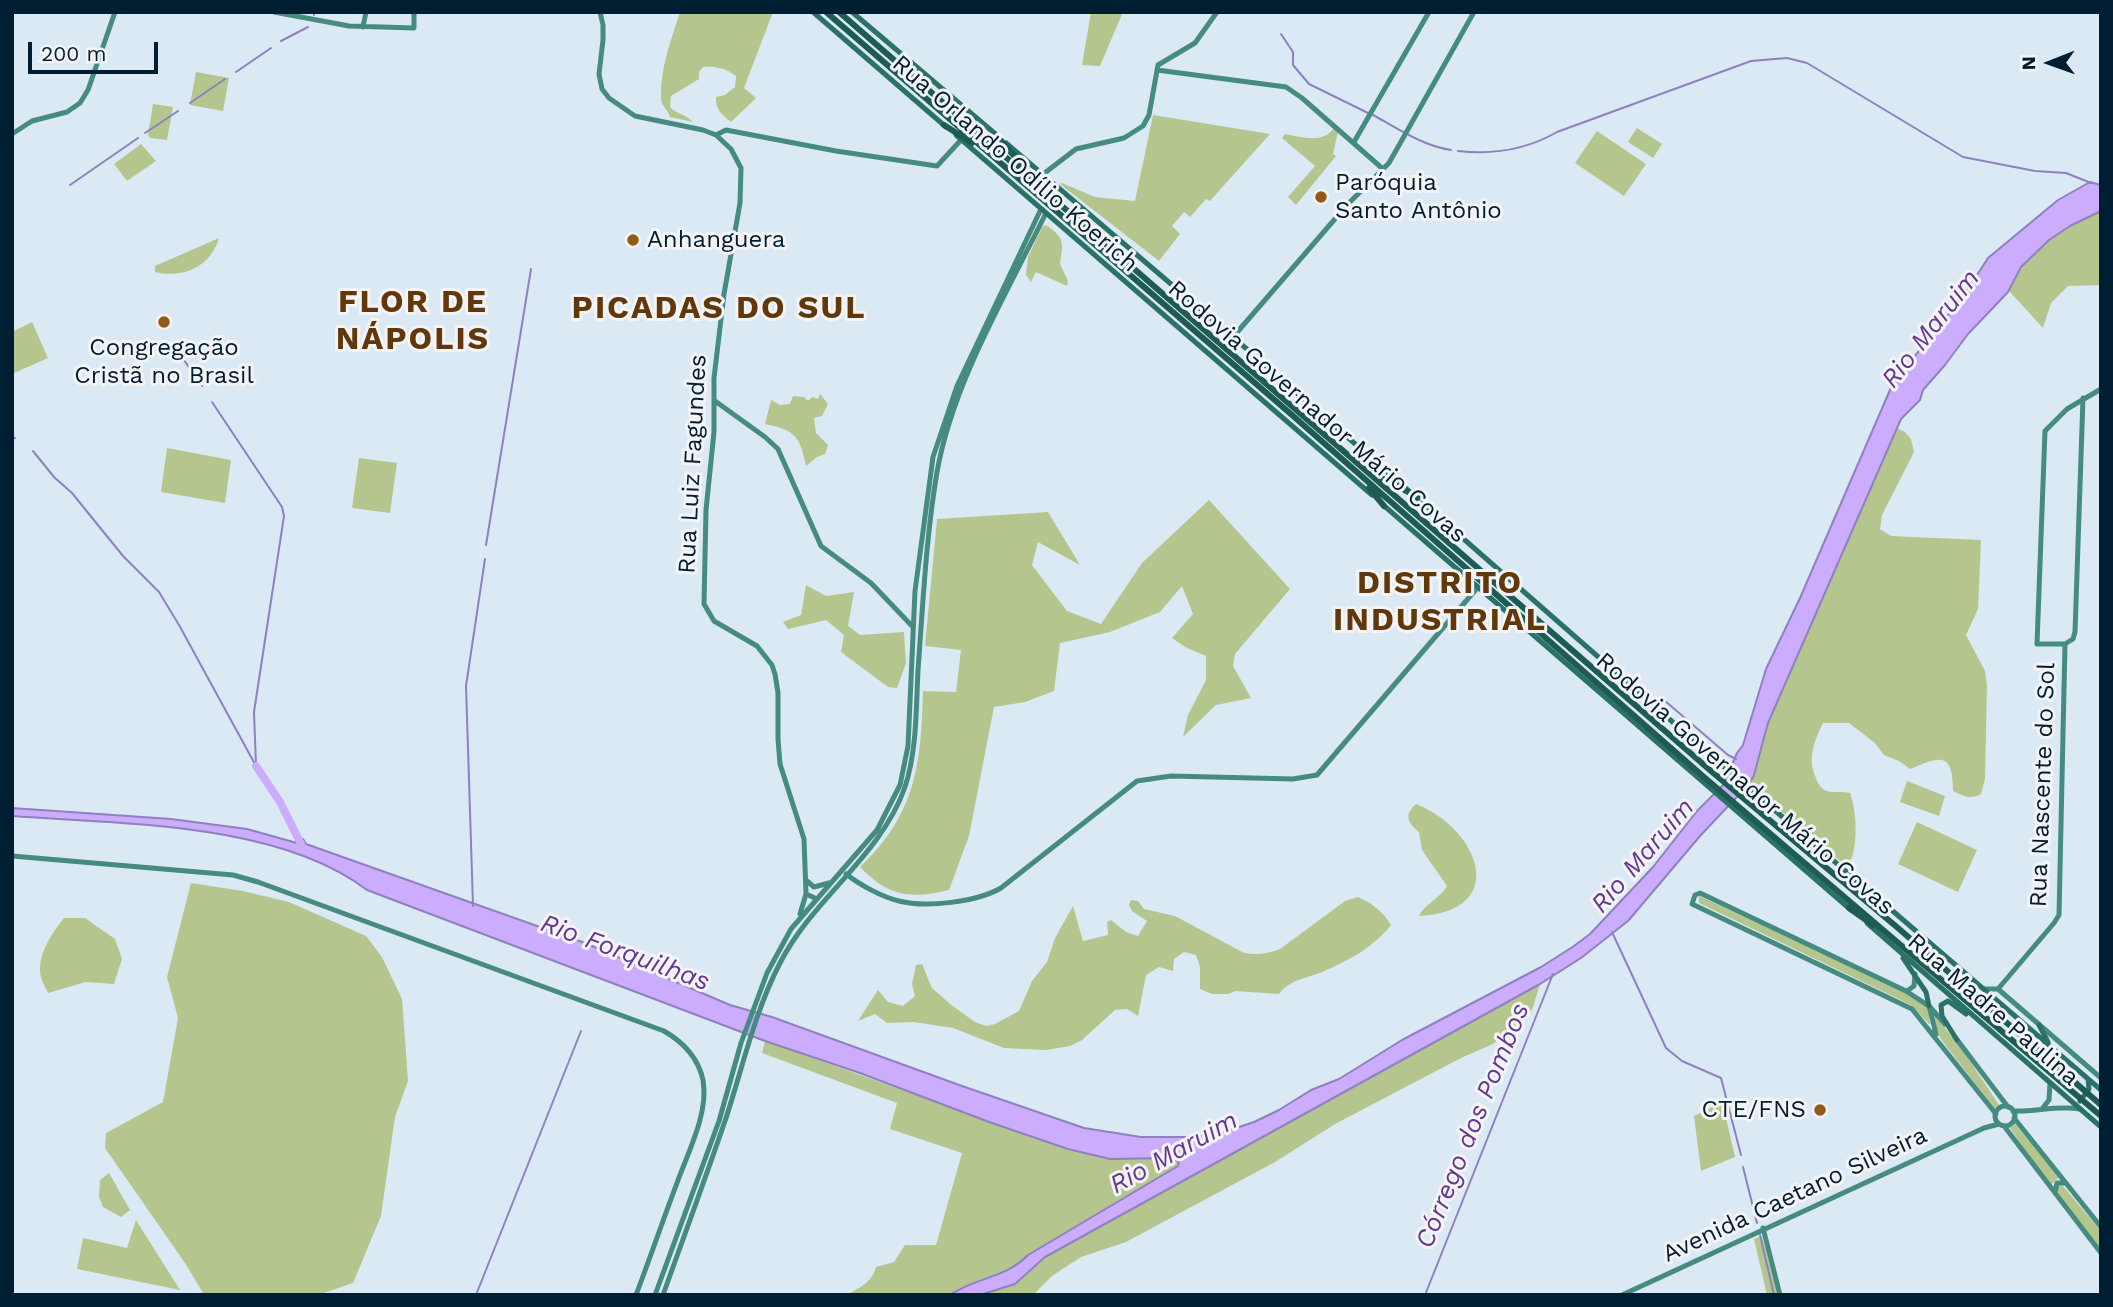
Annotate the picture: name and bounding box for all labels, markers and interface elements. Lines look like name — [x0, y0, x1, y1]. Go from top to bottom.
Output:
scale bar — [32, 28, 161, 72]
north arrow — [2015, 28, 2085, 98]
text: 200 m — [41, 41, 107, 66]
street label: Rua Orlando Odílio Koerich — [886, 49, 1144, 279]
text: N — [2017, 56, 2040, 71]
place label: Paróquia Santo Antônio — [1335, 169, 1502, 225]
marker: Paróquia Santo Antônio — [1313, 189, 1329, 205]
place label: Anhanguera — [647, 226, 785, 254]
marker: Anhanguera — [625, 232, 641, 248]
water label: Rio Maruim — [1875, 264, 1987, 394]
street label: Rodovia Governador Mário Covas — [1162, 275, 1472, 549]
district label: FLOR DE NÁPOLIS — [337, 284, 489, 359]
district label: PICADAS DO SUL — [573, 290, 865, 328]
marker: Congregação Cristã no Brasil — [156, 314, 172, 330]
place label: Congregação Cristã no Brasil — [74, 334, 254, 390]
street label: Rua Luiz Fagundes — [673, 354, 713, 574]
district label: DISTRITO INDUSTRIAL — [1334, 565, 1546, 640]
street label: Rodovia Governador Mário Covas — [1590, 647, 1900, 921]
street label: Rua Nascente do Sol — [2024, 662, 2062, 908]
water label: Rio Maruim — [1585, 792, 1701, 920]
water label: Rio Forquilhas — [536, 908, 714, 998]
street label: Rua Madre Paulina — [1901, 928, 2085, 1092]
water label: Córrego dos Pombos — [1410, 999, 1536, 1253]
place label: CTE/FNS — [1702, 1096, 1806, 1124]
marker: CTE/FNS — [1812, 1102, 1828, 1118]
water label: Rio Maruim — [1105, 1105, 1243, 1201]
street label: Avenida Caetano Silveira — [1658, 1121, 1932, 1269]

